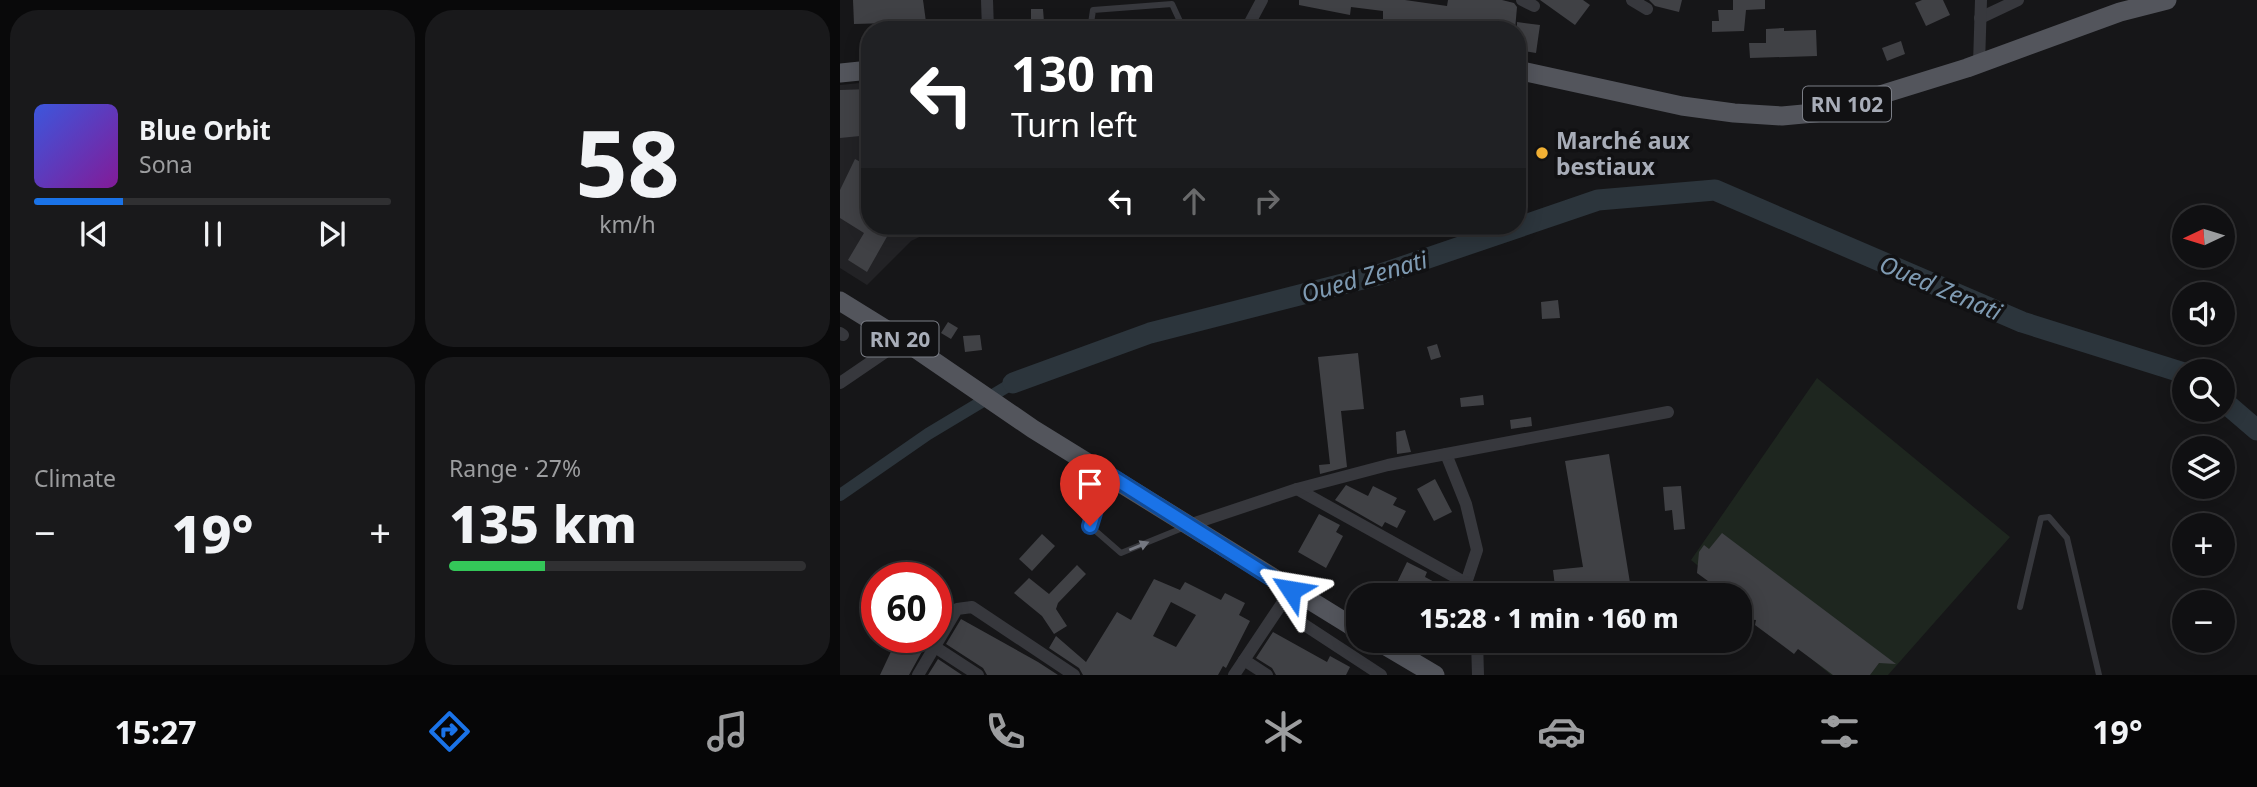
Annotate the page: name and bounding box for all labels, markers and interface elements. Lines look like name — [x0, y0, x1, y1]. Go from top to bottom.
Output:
text: 130 m — [1011, 40, 1156, 106]
icon: left — [896, 49, 987, 140]
road number: RN 102 — [1803, 86, 1891, 122]
text: 58 — [575, 100, 680, 224]
text: Turn left — [1011, 103, 1137, 146]
text: Blue Orbit — [139, 112, 271, 148]
place label: Marché aux bestiaux — [1556, 124, 1691, 182]
marker: Marché aux bestiaux — [1534, 145, 1550, 161]
text: Sona — [139, 148, 193, 180]
icon: left — [1102, 182, 1140, 220]
icon: ahead — [1175, 182, 1213, 220]
icon: right — [1248, 182, 1286, 220]
north arrow — [2172, 205, 2235, 268]
map controls — [2172, 205, 2235, 653]
text: km/h — [599, 208, 656, 240]
icon: previous — [75, 215, 113, 253]
icon: pause — [194, 215, 232, 253]
icon: next — [313, 215, 351, 253]
water label: Oued Zenati — [1297, 242, 1432, 310]
water label: Oued Zenati — [1875, 246, 2008, 328]
button: sound — [2172, 282, 2235, 345]
road number: RN 20 — [862, 322, 938, 356]
button: search — [2172, 359, 2235, 422]
button: layers — [2172, 436, 2235, 499]
text: Range · 27% — [449, 452, 581, 484]
pin — [1060, 454, 1120, 526]
text: Climate — [34, 462, 116, 494]
icon: arrive — [1071, 465, 1109, 503]
text: 135 km — [449, 487, 637, 558]
text: 19° — [171, 497, 254, 568]
text: − — [34, 506, 56, 558]
text: + — [369, 506, 391, 558]
button: + — [2172, 513, 2235, 576]
one-way arrow — [1129, 540, 1150, 551]
position arrow — [1254, 553, 1328, 627]
speed limit sign: 60 — [861, 562, 952, 653]
button: − — [2172, 590, 2235, 653]
text: 15:28 · 1 min · 160 m — [1419, 600, 1679, 636]
icon: directions — [425, 707, 474, 756]
icon: music — [703, 707, 752, 756]
icon: phone — [981, 707, 1030, 756]
icon: climate — [1259, 707, 1308, 756]
icon: car — [1537, 707, 1586, 756]
icon: filters — [1815, 707, 1864, 756]
text: 15:27 — [114, 710, 197, 753]
text: 19° — [2092, 710, 2143, 753]

